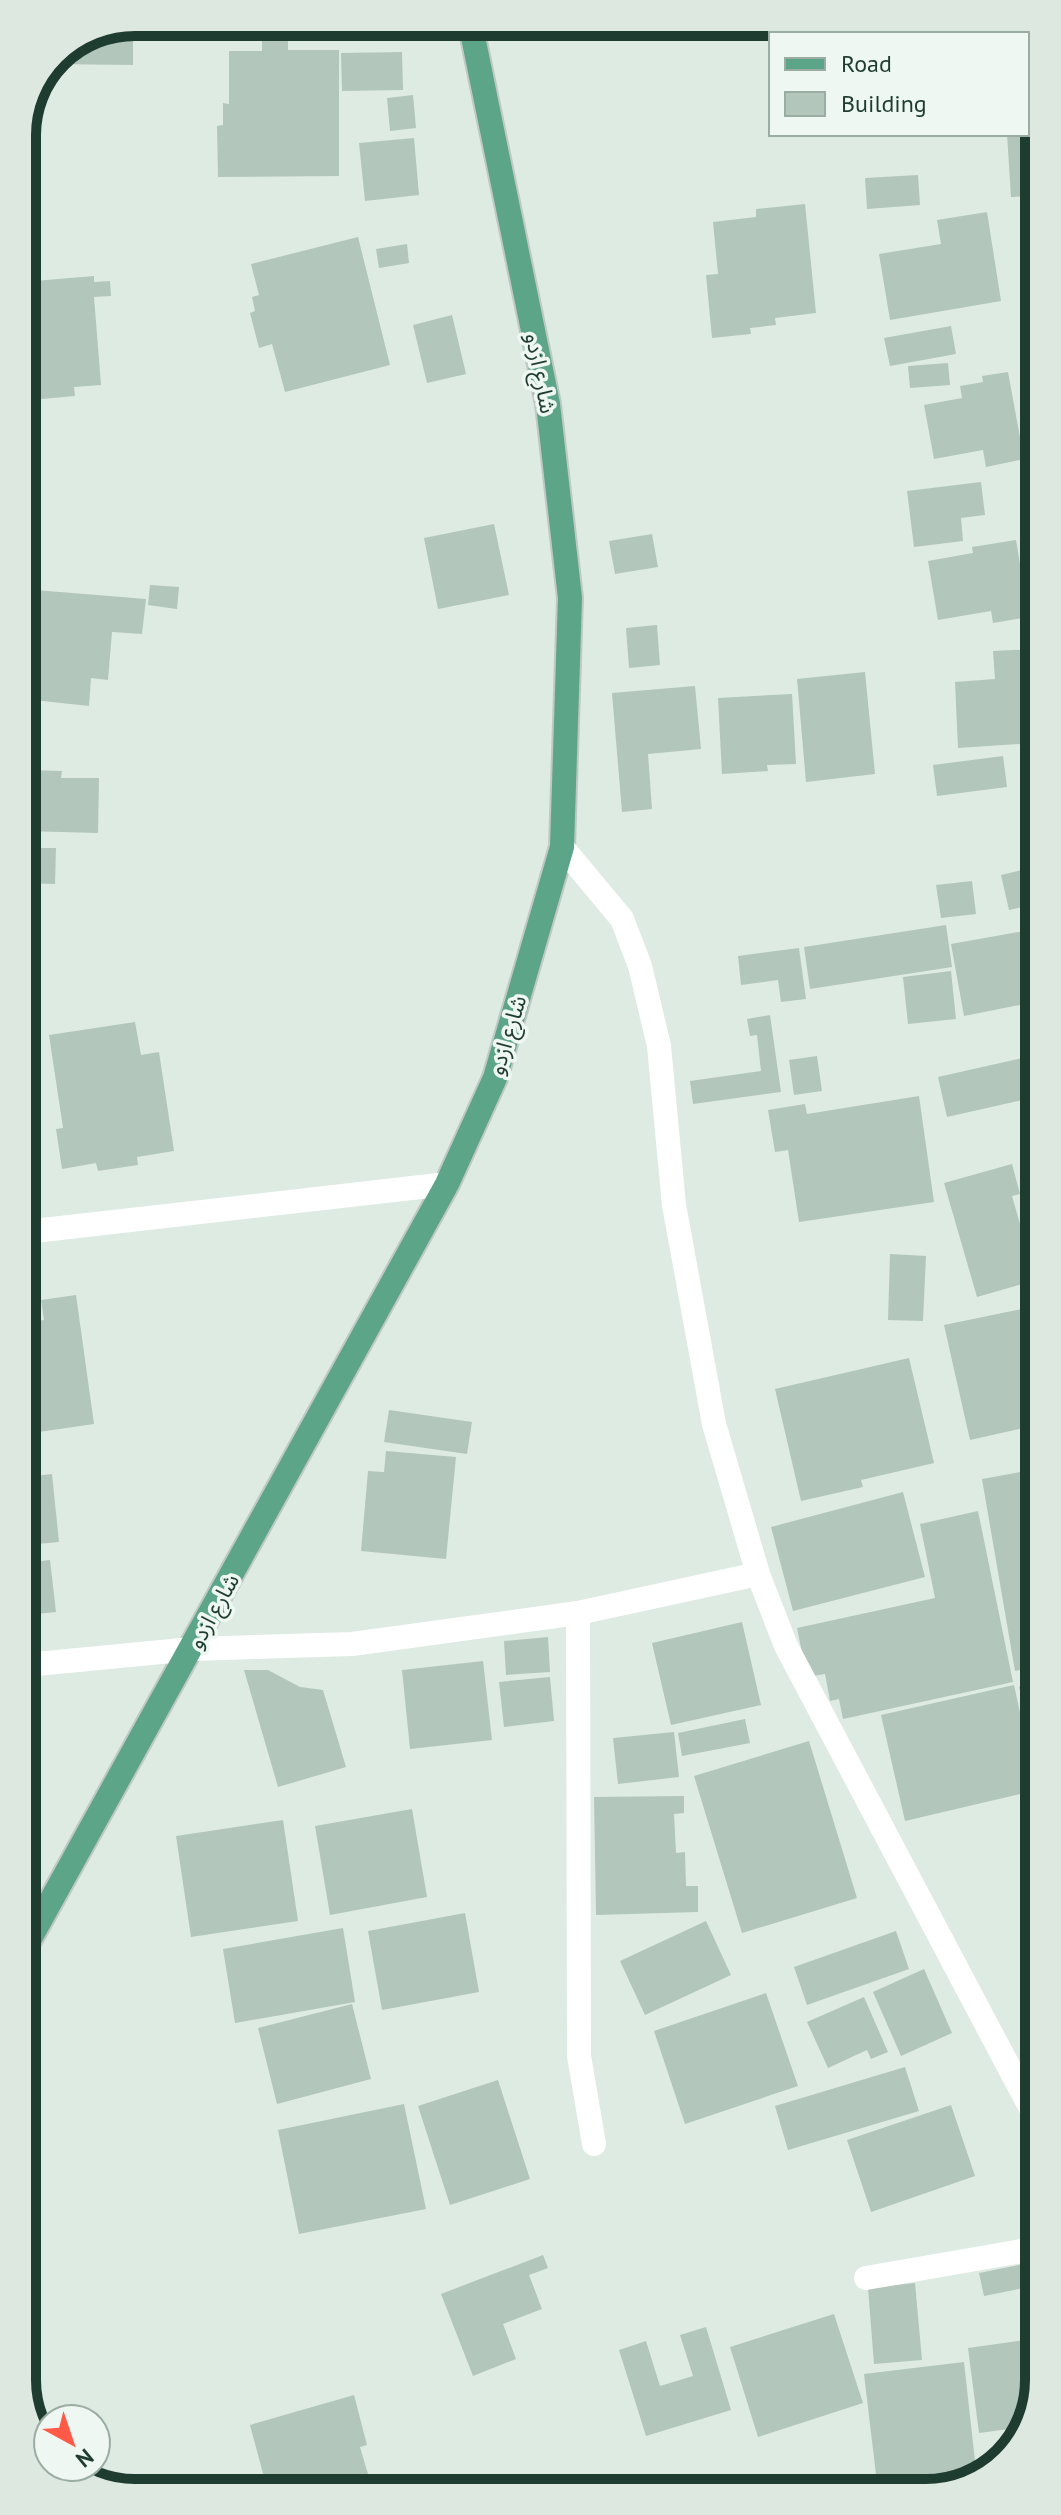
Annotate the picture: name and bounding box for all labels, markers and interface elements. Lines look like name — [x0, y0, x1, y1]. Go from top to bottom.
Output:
legend — [769, 32, 1029, 136]
text: Road — [841, 48, 892, 79]
text: Building — [841, 88, 927, 119]
street label: شارع ازدو — [517, 330, 563, 416]
street label: شارع ازدو — [482, 992, 535, 1079]
street label: شارع ازدو — [181, 1568, 248, 1655]
north arrow — [32, 2403, 112, 2483]
text: N — [70, 2443, 99, 2474]

